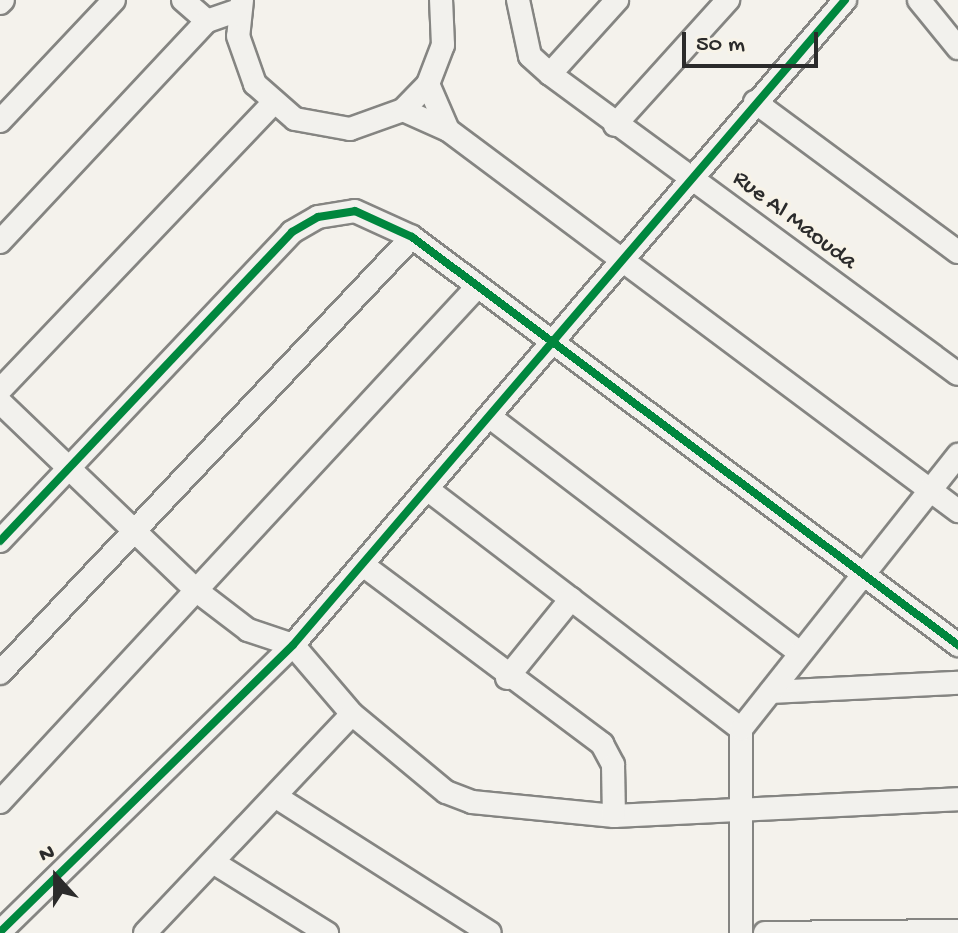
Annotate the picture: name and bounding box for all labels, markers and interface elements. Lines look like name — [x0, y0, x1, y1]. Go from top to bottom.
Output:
scale bar — [686, 16, 822, 66]
text: 50 m — [696, 31, 745, 60]
street label: Rue Al Maouda — [726, 165, 862, 277]
north arrow — [16, 837, 96, 917]
text: N — [36, 840, 59, 869]

